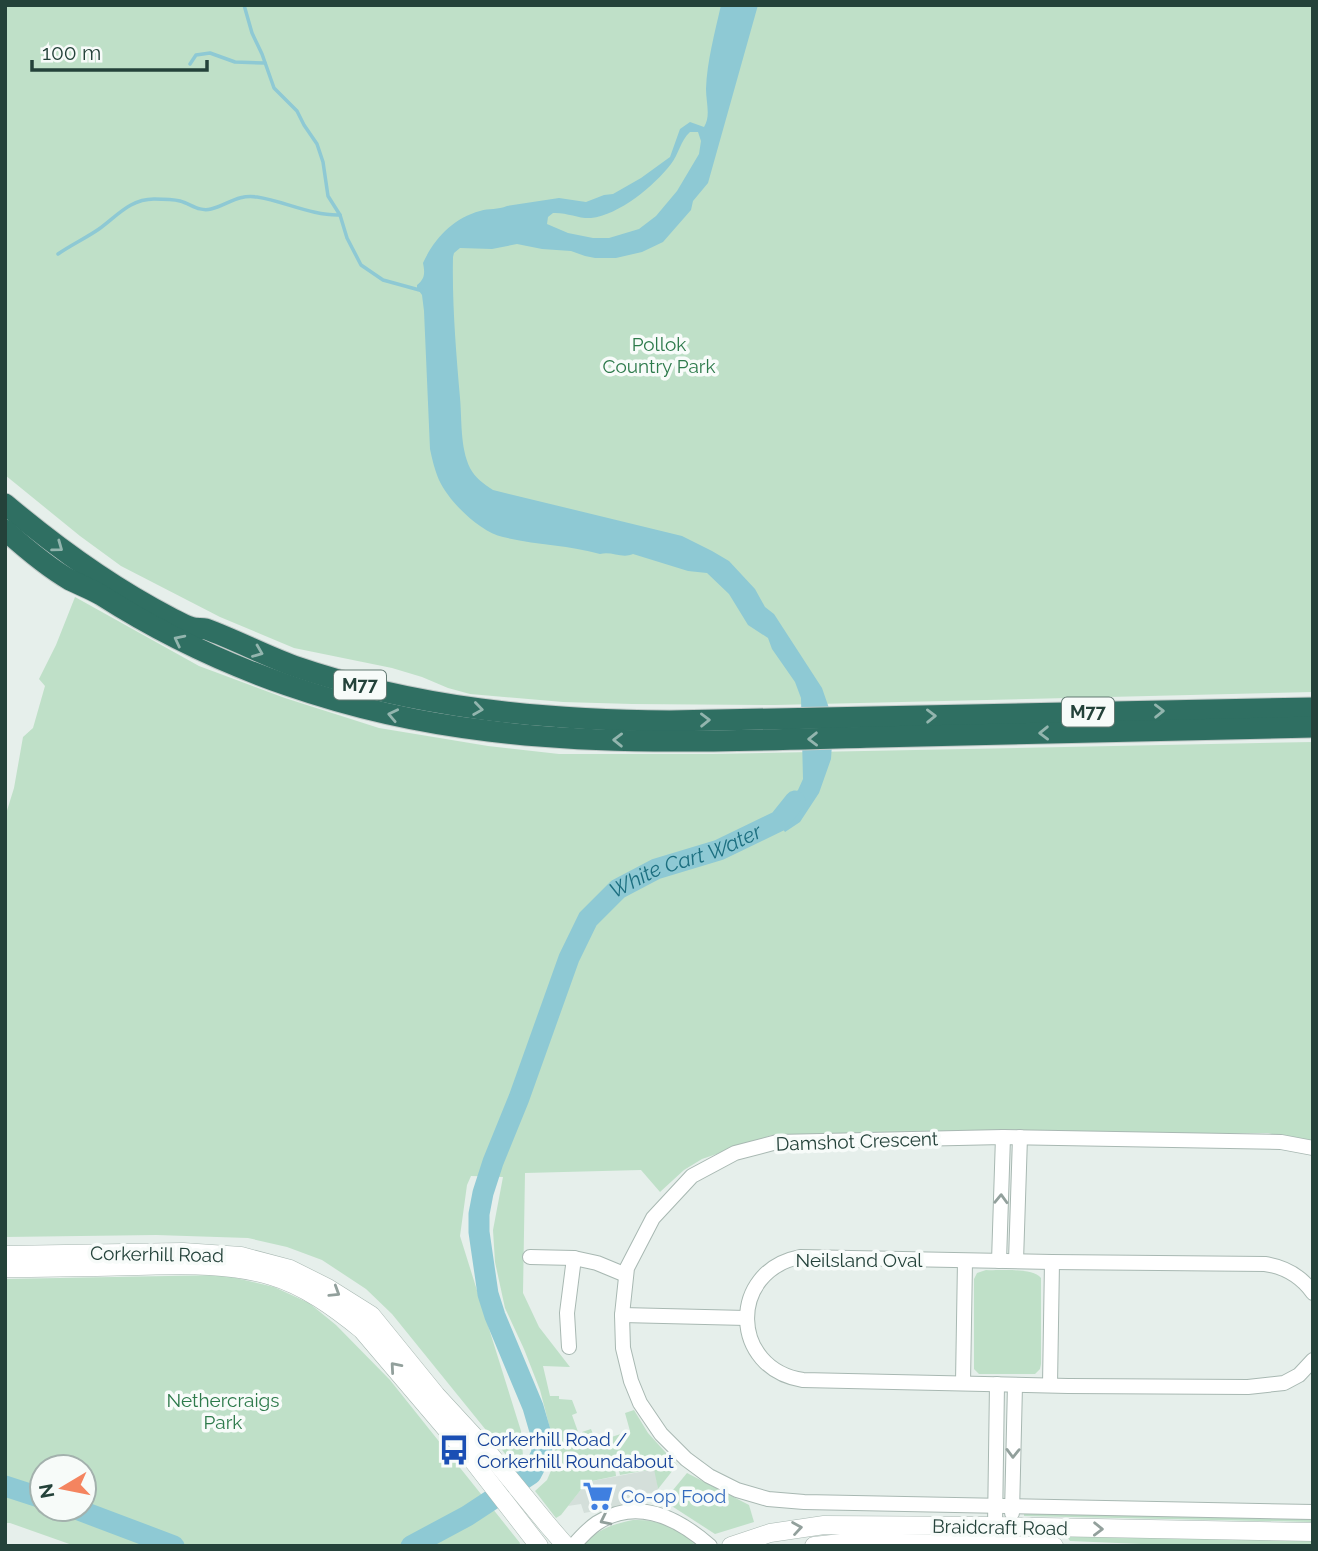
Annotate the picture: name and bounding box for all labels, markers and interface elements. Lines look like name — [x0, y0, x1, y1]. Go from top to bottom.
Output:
scale bar — [32, 28, 206, 72]
text: 100 m — [42, 40, 101, 65]
park label: Pollok Country Park — [602, 333, 716, 377]
one-way arrow — [50, 538, 63, 551]
one-way arrow — [174, 634, 186, 648]
one-way arrow — [251, 643, 263, 657]
road number: M77 — [334, 670, 386, 700]
road number: M77 — [1062, 698, 1114, 726]
one-way arrow — [472, 702, 483, 717]
one-way arrow — [1154, 703, 1165, 719]
one-way arrow — [926, 708, 937, 723]
one-way arrow — [387, 709, 399, 723]
one-way arrow — [700, 712, 710, 728]
one-way arrow — [1038, 726, 1049, 741]
one-way arrow — [807, 731, 818, 746]
one-way arrow — [613, 732, 623, 748]
water label: White Cart Water — [605, 818, 766, 903]
street label: Damshot Crescent — [775, 1127, 939, 1155]
one-way arrow — [994, 1193, 1009, 1204]
street label: Corkerhill Road — [90, 1242, 224, 1266]
street label: Neilsland Oval — [795, 1249, 923, 1271]
one-way arrow — [328, 1284, 341, 1297]
one-way arrow — [390, 1363, 403, 1376]
park label: Nethercraigs Park — [166, 1389, 280, 1433]
place label: Corkerhill Road / Corkerhill Roundabout — [477, 1428, 674, 1472]
bus stop icon: Corkerhill Road / Corkerhill Roundabout — [437, 1433, 471, 1467]
one-way arrow — [1006, 1448, 1021, 1459]
north arrow — [28, 1453, 98, 1523]
supermarket icon: Co-op Food — [581, 1479, 615, 1513]
text: N — [34, 1482, 58, 1500]
place label: Co-op Food — [621, 1485, 726, 1507]
one-way arrow — [600, 1512, 612, 1526]
street label: Braidcraft Road — [932, 1515, 1068, 1539]
one-way arrow — [791, 1521, 803, 1536]
one-way arrow — [1093, 1521, 1104, 1537]

